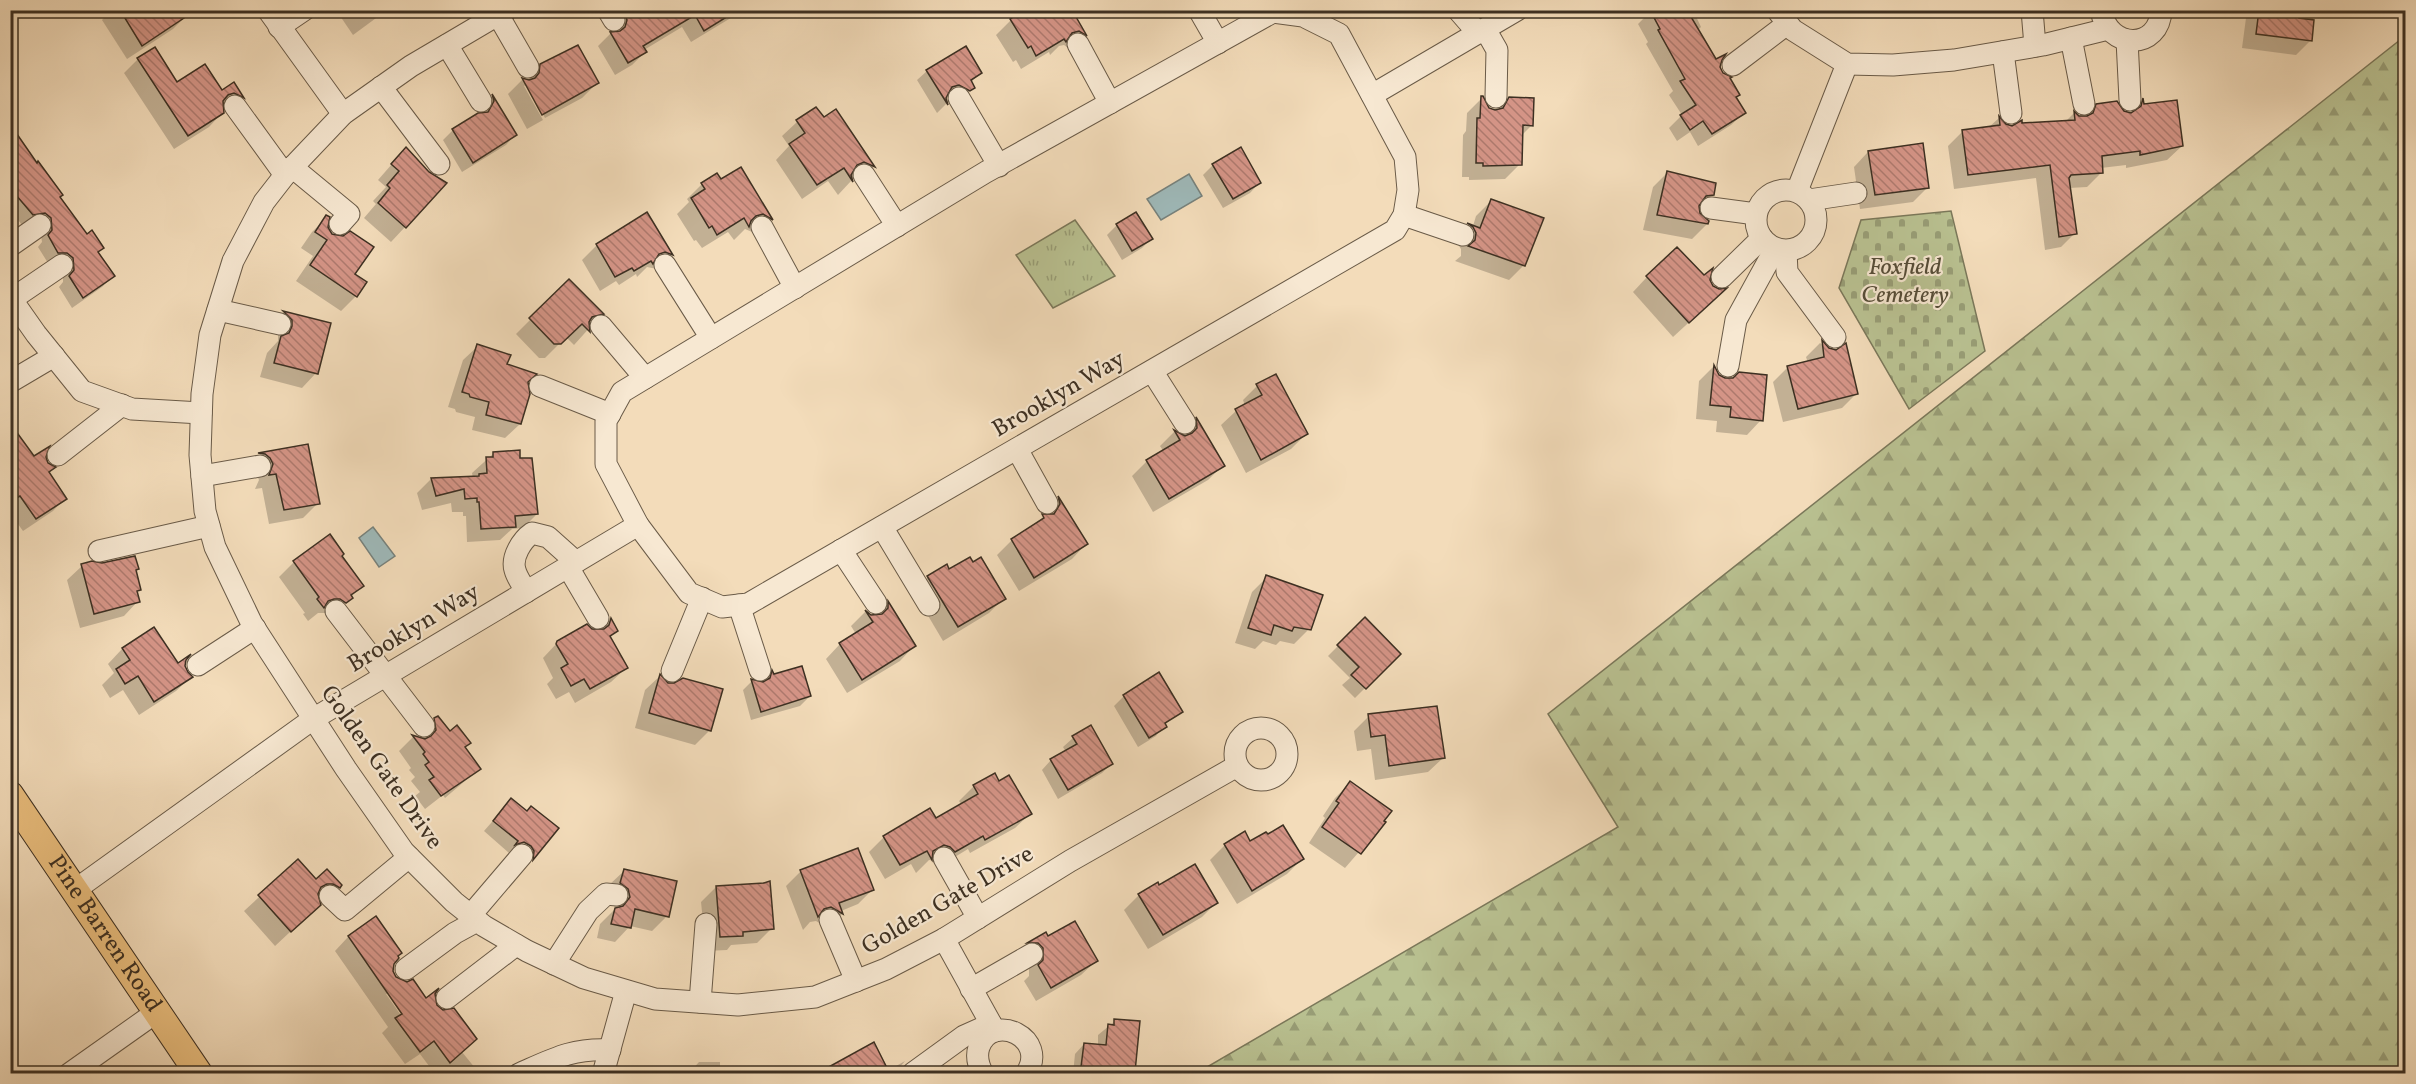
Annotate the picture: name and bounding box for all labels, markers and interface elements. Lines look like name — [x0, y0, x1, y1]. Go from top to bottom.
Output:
park label: Foxfield Cemetery — [1861, 251, 1949, 313]
street label: Brooklyn Way — [986, 343, 1132, 447]
street label: Brooklyn Way — [342, 576, 486, 682]
street label: Golden Gate Drive — [312, 679, 450, 857]
street label: Golden Gate Drive — [856, 838, 1040, 964]
street label: Pine Barren Road — [39, 849, 170, 1020]

